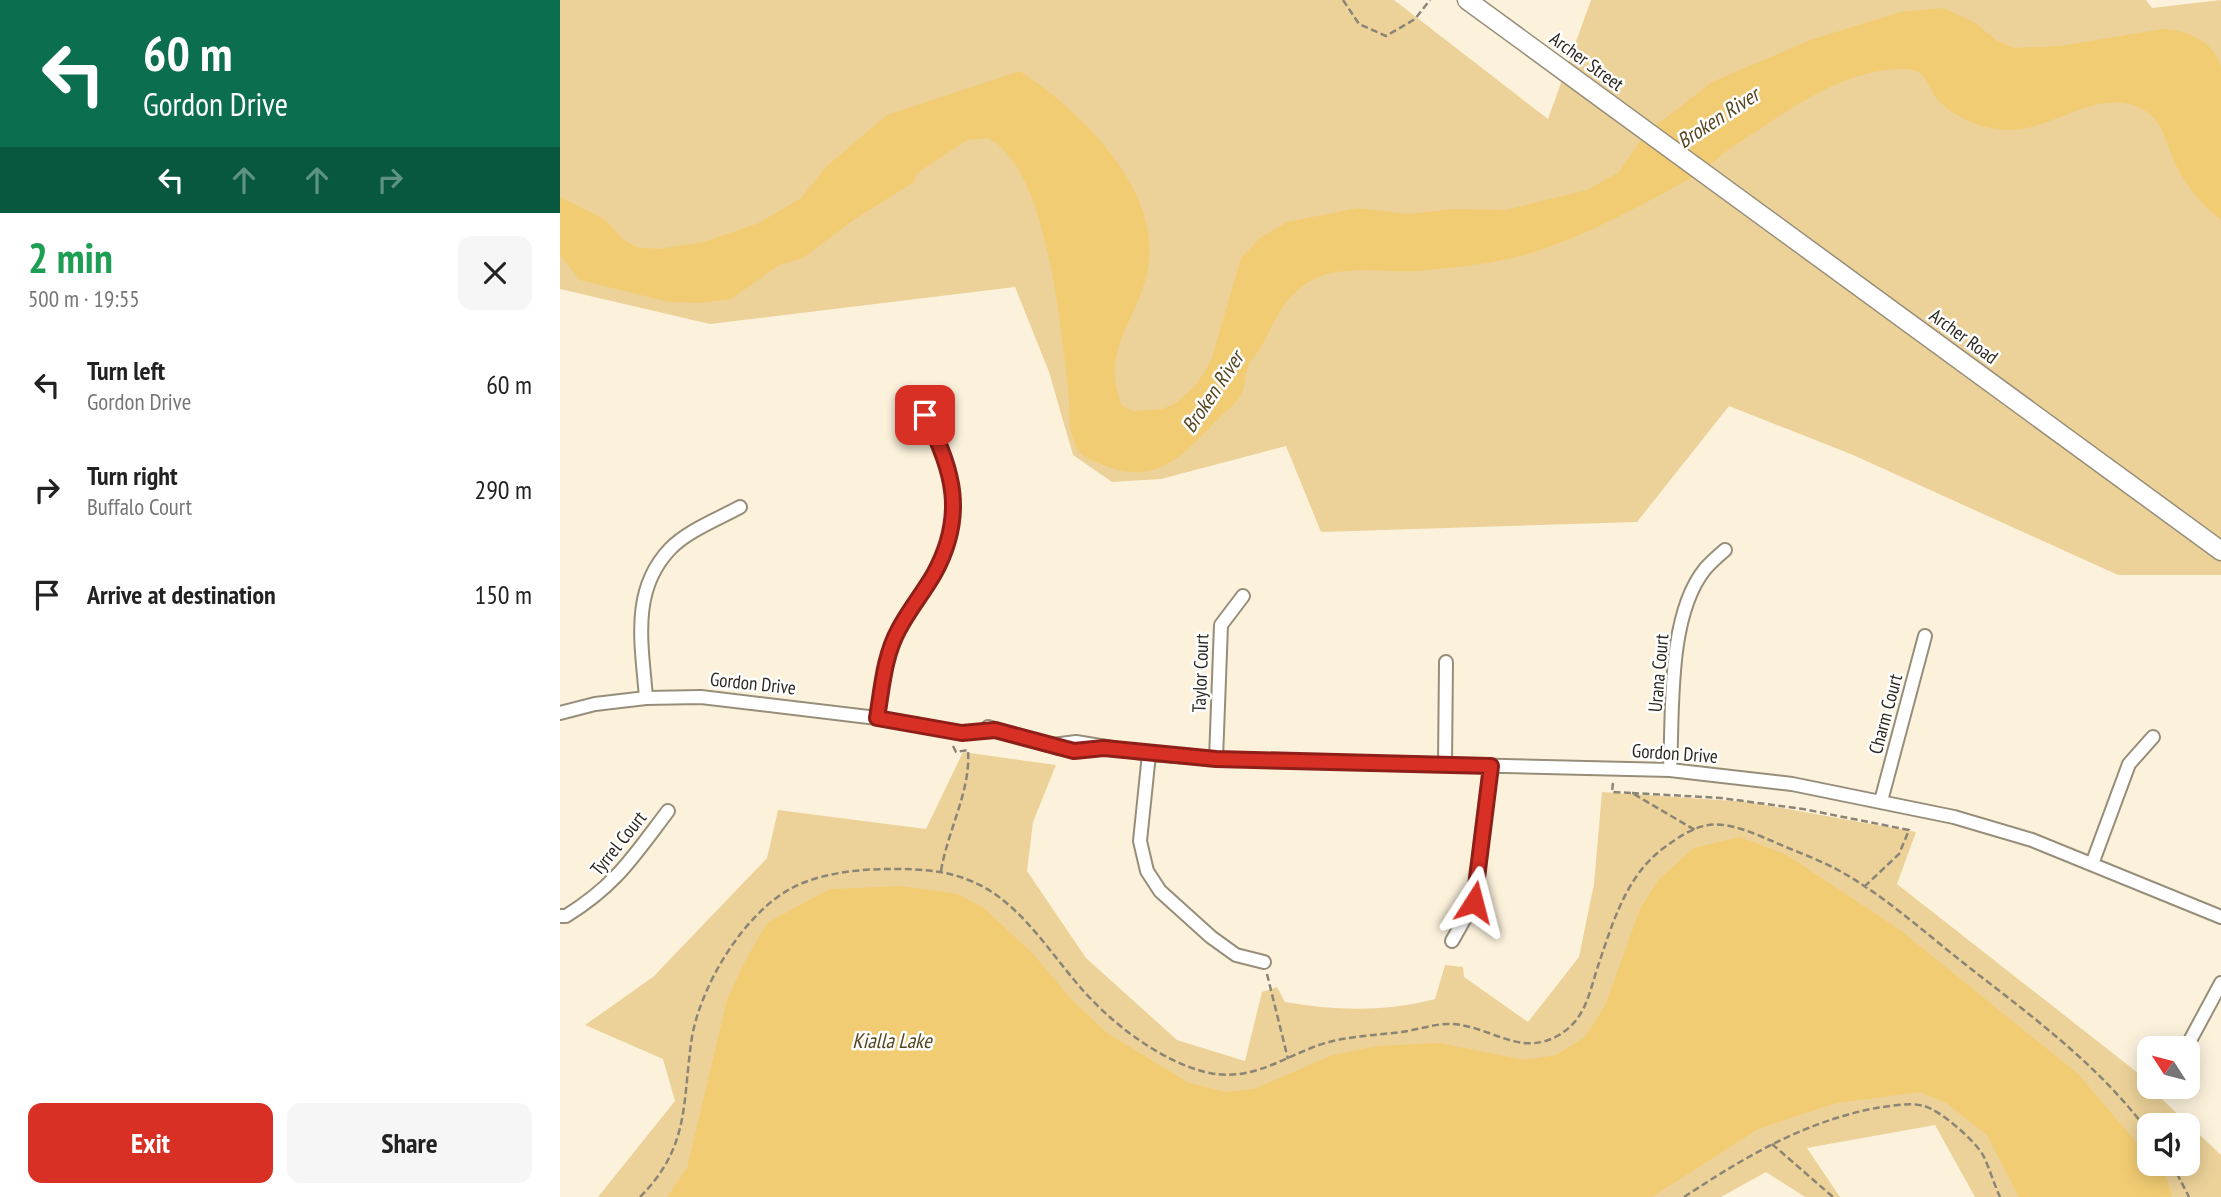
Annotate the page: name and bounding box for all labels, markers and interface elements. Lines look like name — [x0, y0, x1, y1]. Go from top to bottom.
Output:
text: 60 m — [143, 21, 232, 85]
street label: Archer Street — [1545, 26, 1629, 96]
icon: left — [28, 28, 119, 119]
water label: Broken River — [1672, 79, 1766, 154]
text: Gordon Drive — [143, 83, 288, 125]
icon: left — [152, 161, 190, 199]
icon: ahead — [225, 161, 263, 199]
icon: ahead — [298, 161, 336, 199]
icon: right — [371, 161, 409, 199]
text: 2 min — [28, 230, 113, 285]
button: close — [458, 236, 532, 310]
text: 500 m · 19:55 — [28, 284, 140, 313]
street label: Archer Road — [1925, 303, 2003, 369]
water label: Broken River — [1176, 343, 1251, 437]
text: Turn left — [87, 354, 165, 387]
icon: left — [28, 366, 66, 404]
text: 60 m — [486, 368, 532, 401]
pin — [895, 385, 955, 445]
text: Gordon Drive — [87, 387, 191, 416]
icon: arrive — [906, 396, 944, 434]
text: Turn right — [87, 459, 178, 492]
icon: right — [28, 471, 66, 509]
text: 290 m — [474, 473, 532, 506]
text: Buffalo Court — [87, 492, 192, 521]
icon: arrive — [28, 576, 66, 614]
text: Arrive at destination — [87, 578, 276, 611]
text: 150 m — [474, 578, 532, 611]
street label: Taylor Court — [1187, 632, 1213, 713]
street label: Urana Court — [1643, 632, 1673, 713]
street label: Gordon Drive — [709, 667, 797, 699]
street label: Charm Court — [1863, 671, 1907, 757]
street label: Gordon Drive — [1631, 738, 1719, 768]
street label: Tyrrel Court — [585, 805, 652, 880]
position arrow — [1437, 865, 1511, 939]
water label: Kialla Lake — [852, 1027, 933, 1054]
north arrow — [2137, 1036, 2200, 1099]
map controls — [2137, 1036, 2200, 1176]
button: Exit — [28, 1103, 273, 1183]
button: Share — [287, 1103, 532, 1183]
button: sound — [2137, 1113, 2200, 1176]

